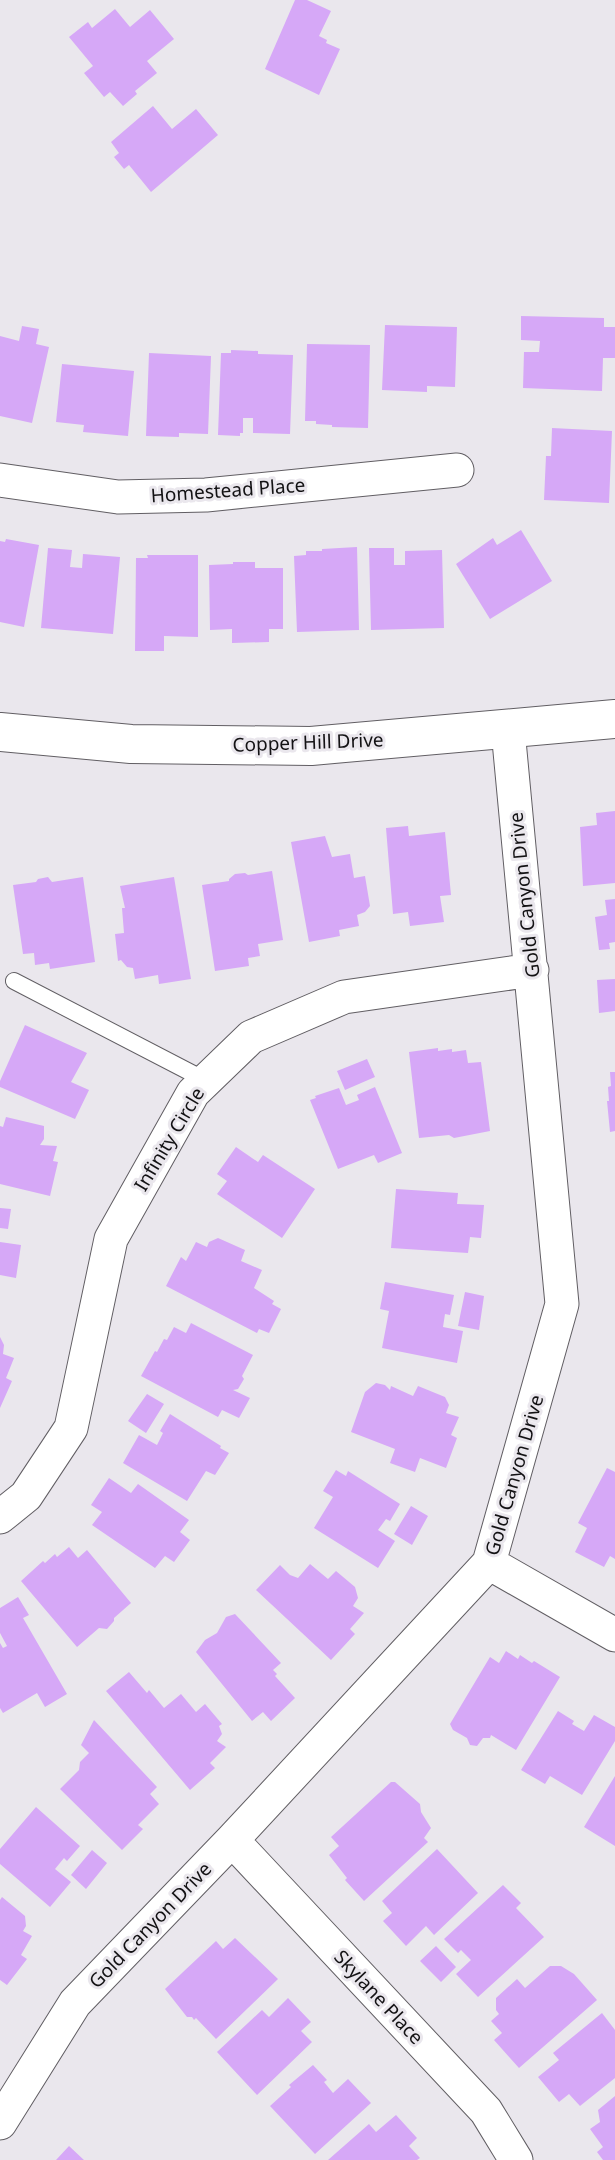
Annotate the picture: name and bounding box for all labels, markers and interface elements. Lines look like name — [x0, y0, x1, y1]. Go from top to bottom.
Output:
street label: Homestead Place — [150, 472, 306, 508]
street label: Copper Hill Drive — [232, 726, 384, 758]
street label: Gold Canyon Drive — [502, 811, 546, 979]
street label: Infinity Circle — [128, 1082, 210, 1196]
street label: Gold Canyon Drive — [479, 1392, 549, 1558]
street label: Gold Canyon Drive — [83, 1856, 217, 1994]
street label: Skylane Place — [329, 1944, 429, 2050]

